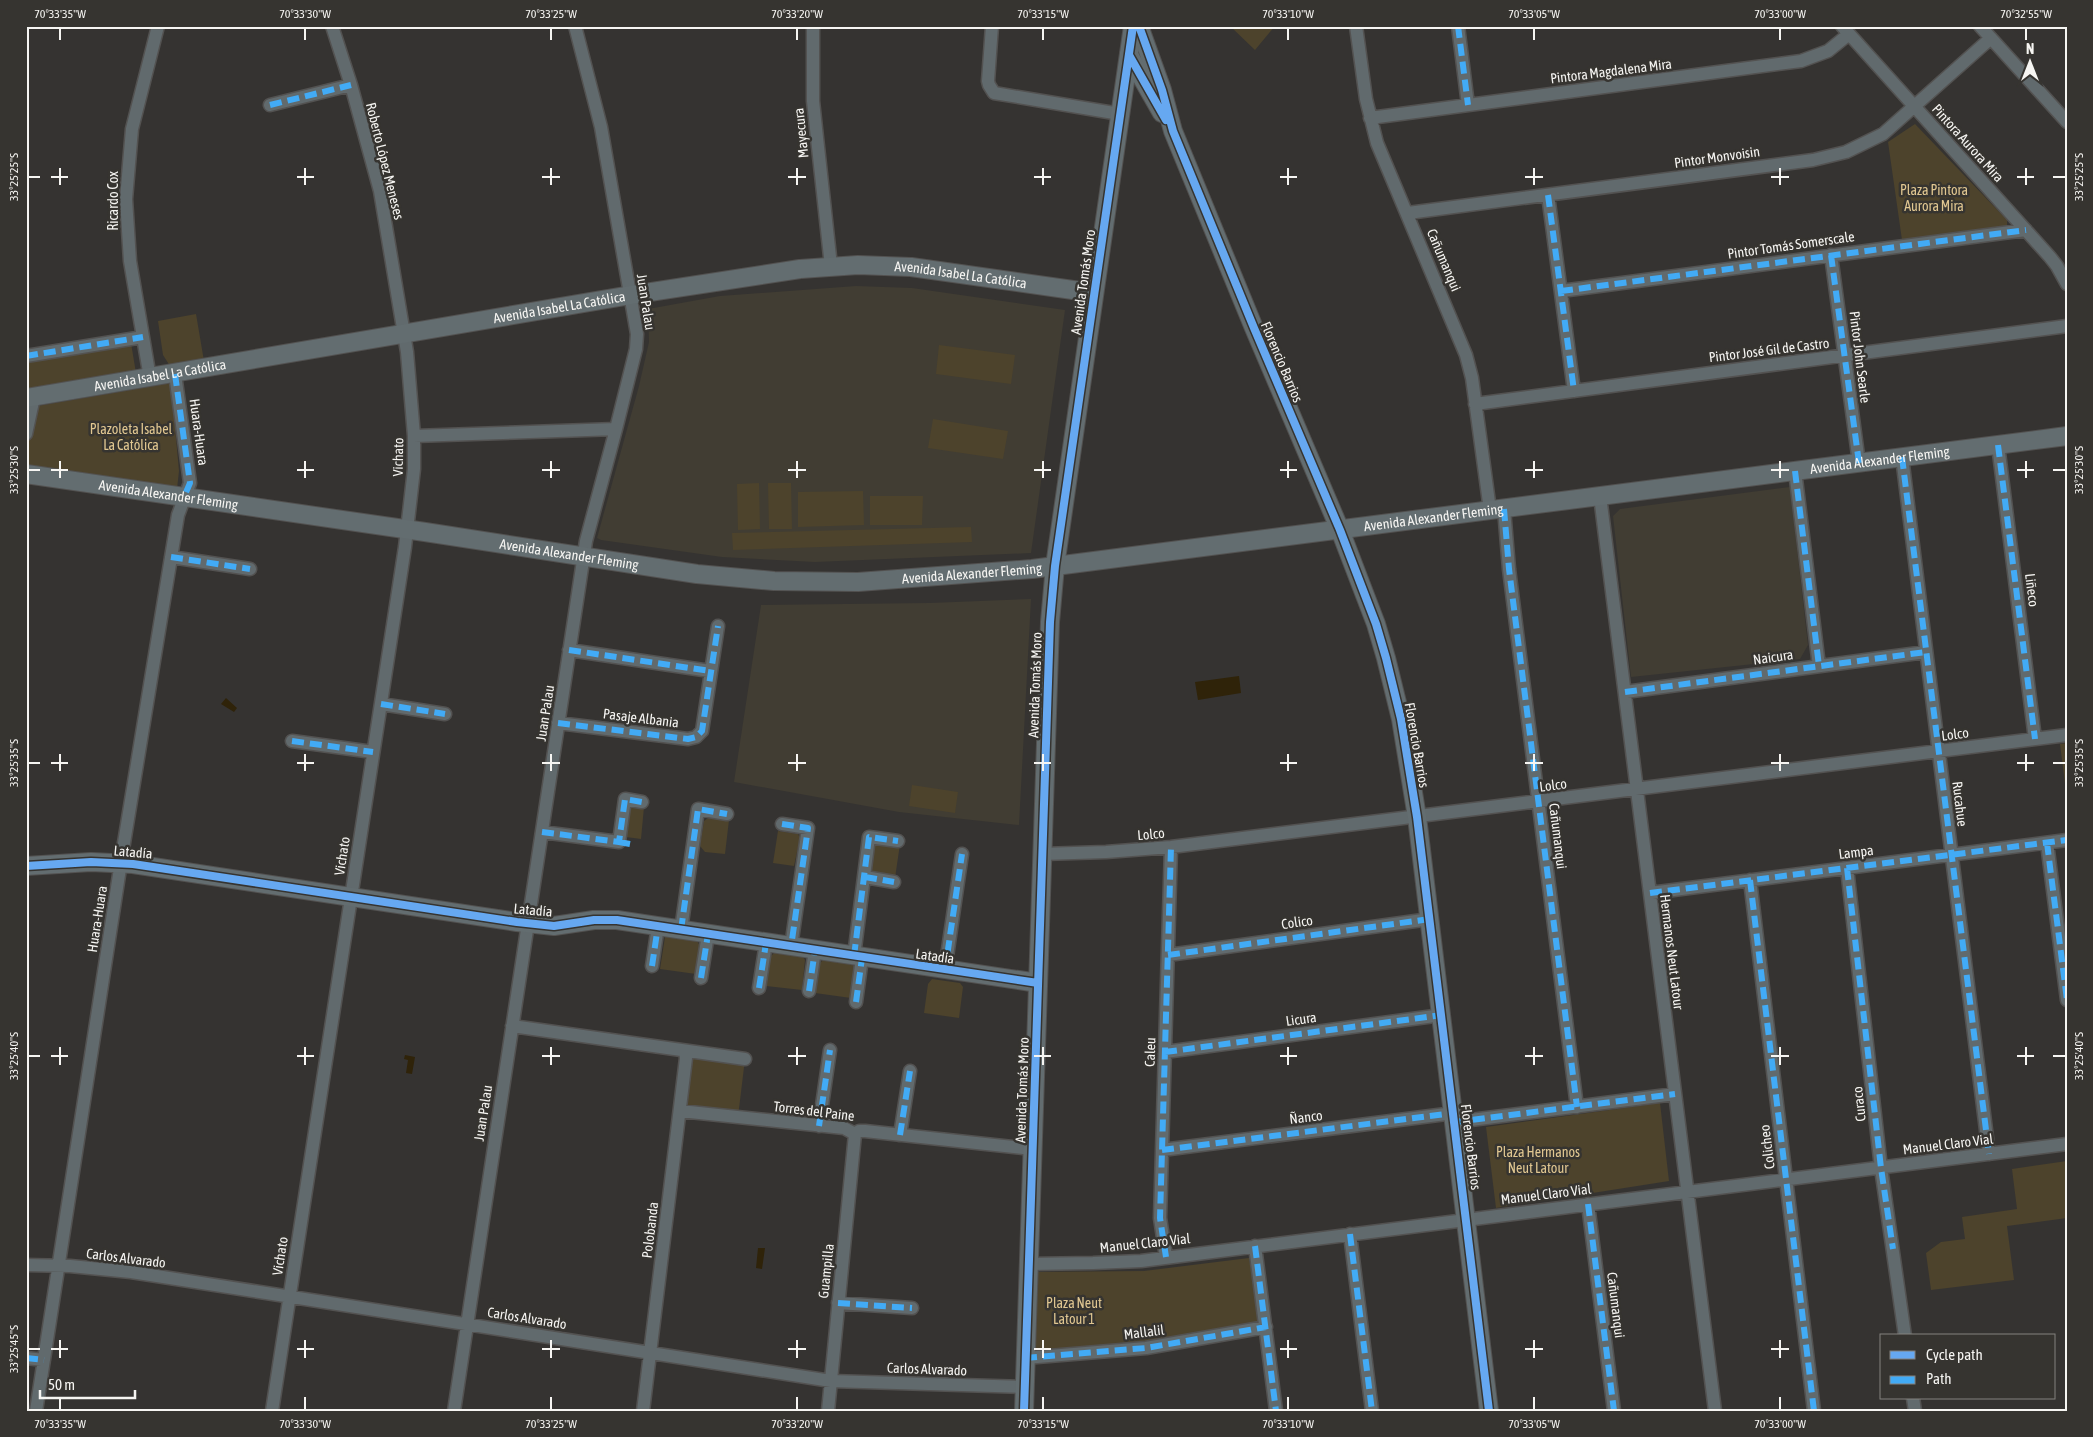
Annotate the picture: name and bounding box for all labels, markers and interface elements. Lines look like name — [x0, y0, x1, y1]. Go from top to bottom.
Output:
text: 70°33'35"W — [34, 7, 86, 21]
text: 70°33'30"W — [279, 7, 331, 21]
text: 70°33'25"W — [525, 7, 577, 21]
text: 70°33'20"W — [771, 7, 823, 21]
text: 70°33'15"W — [1017, 7, 1069, 21]
text: 70°33'10"W — [1262, 7, 1314, 21]
text: 70°33'05"W — [1508, 7, 1560, 21]
text: 70°33'00"W — [1754, 7, 1806, 21]
text: 70°32'55"W — [2000, 7, 2052, 21]
north arrow — [2006, 38, 2056, 88]
text: N — [2026, 41, 2034, 57]
street label: Pintora Magdalena Mira — [1549, 56, 1673, 86]
street label: Roberto López Meneses — [363, 101, 407, 221]
street label: Pintora Aurora Mira — [1929, 101, 2007, 185]
street label: Mayecura — [790, 107, 812, 159]
street label: Pintor Monvoisin — [1673, 143, 1761, 171]
text: 33°25'25"S — [7, 153, 21, 201]
text: 33°25'25"S — [2072, 153, 2086, 201]
street label: Ricardo Cox — [105, 171, 121, 231]
park label: Plaza Pintora Aurora Mira — [1900, 182, 1968, 214]
street label: Cañumanqui — [1424, 226, 1464, 294]
street label: Avenida Tomás Moro — [1068, 228, 1098, 336]
street label: Pintor Tomás Somerscale — [1726, 228, 1856, 262]
street label: Avenida Isabel La Católica — [894, 258, 1028, 291]
street label: Juan Palau — [634, 273, 658, 331]
street label: Avenida Isabel La Católica — [492, 288, 626, 326]
street label: Pintor John Searle — [1846, 310, 1874, 404]
street label: Florencio Barrios — [1258, 319, 1306, 405]
street label: Pintor José Gil de Castro — [1708, 335, 1830, 365]
street label: Avenida Isabel La Católica — [93, 356, 227, 394]
street label: Huara-Huara — [186, 398, 212, 466]
park label: Plazoleta Isabel La Católica — [90, 421, 173, 453]
street label: Vichato — [390, 437, 406, 477]
street label: Avenida Alexander Fleming — [1809, 443, 1950, 477]
text: 33°25'30"S — [7, 446, 21, 494]
text: 33°25'30"S — [2072, 446, 2086, 494]
street label: Avenida Alexander Fleming — [98, 477, 239, 513]
street label: Avenida Alexander Fleming — [1363, 501, 1504, 534]
street label: Avenida Alexander Fleming — [498, 536, 640, 573]
street label: Avenida Alexander Fleming — [901, 560, 1043, 587]
street label: Liñeco — [2022, 572, 2042, 608]
street label: Avenida Tomás Moro — [1025, 632, 1045, 738]
street label: Naicura — [1752, 646, 1794, 668]
street label: Juan Palau — [533, 684, 557, 742]
street label: Florencio Barrios — [1402, 701, 1432, 789]
street label: Pasaje Albania — [602, 705, 680, 731]
street label: Lolco — [1940, 724, 1970, 744]
text: 33°25'35"S — [7, 739, 21, 787]
text: 33°25'35"S — [2072, 739, 2086, 787]
street label: Lolco — [1538, 775, 1568, 795]
street label: Rucahue — [1949, 781, 1971, 827]
street label: Cañumanqui — [1546, 802, 1570, 870]
street label: Lolco — [1137, 825, 1165, 843]
street label: Vichato — [331, 835, 353, 877]
street label: Latadía — [113, 842, 153, 862]
street label: Lampa — [1838, 842, 1874, 862]
street label: Huara-Huara — [84, 885, 110, 953]
street label: Hermanos Neut Latour — [1657, 893, 1687, 1011]
street label: Latadía — [513, 900, 553, 920]
street label: Colico — [1280, 912, 1314, 932]
street label: Latadía — [915, 945, 955, 967]
street label: Licura — [1285, 1009, 1317, 1029]
text: 33°25'40"S — [7, 1032, 21, 1080]
text: 33°25'40"S — [2072, 1032, 2086, 1080]
street label: Avenida Tomás Moro — [1012, 1037, 1032, 1143]
street label: Caleu — [1141, 1037, 1159, 1067]
street label: Juan Palau — [471, 1084, 495, 1142]
street label: Curaco — [1849, 1086, 1869, 1122]
street label: Torres del Paine — [773, 1098, 855, 1124]
street label: Florencio Barrios — [1458, 1103, 1484, 1191]
street label: Ñanco — [1288, 1107, 1324, 1127]
street label: Colicheo — [1756, 1124, 1778, 1170]
street label: Manuel Claro Vial — [1902, 1130, 1994, 1157]
park label: Plaza Hermanos Neut Latour — [1496, 1144, 1580, 1176]
street label: Manuel Claro Vial — [1500, 1180, 1592, 1207]
street label: Polobanda — [639, 1201, 661, 1259]
street label: Manuel Claro Vial — [1099, 1230, 1191, 1256]
street label: Vichato — [269, 1235, 291, 1277]
street label: Guampilla — [815, 1243, 837, 1299]
street label: Carlos Alvarado — [85, 1245, 167, 1271]
street label: Cañumanqui — [1604, 1271, 1628, 1339]
park label: Plaza Neut Latour 1 — [1046, 1295, 1102, 1327]
street label: Carlos Alvarado — [486, 1304, 568, 1332]
street label: Mallalil — [1123, 1322, 1165, 1342]
text: 33°25'45"S — [7, 1325, 21, 1373]
legend — [1880, 1334, 2056, 1400]
text: Cycle path — [1926, 1346, 1983, 1363]
street label: Carlos Alvarado — [887, 1360, 967, 1378]
scale bar — [40, 1367, 135, 1399]
text: Path — [1926, 1370, 1952, 1387]
text: 50 m — [48, 1376, 75, 1393]
text: 70°33'35"W — [34, 1417, 86, 1431]
text: 70°33'30"W — [279, 1417, 331, 1431]
text: 70°33'25"W — [525, 1417, 577, 1431]
text: 70°33'20"W — [771, 1417, 823, 1431]
text: 70°33'15"W — [1017, 1417, 1069, 1431]
text: 70°33'10"W — [1262, 1417, 1314, 1431]
text: 70°33'05"W — [1508, 1417, 1560, 1431]
text: 70°33'00"W — [1754, 1417, 1806, 1431]

